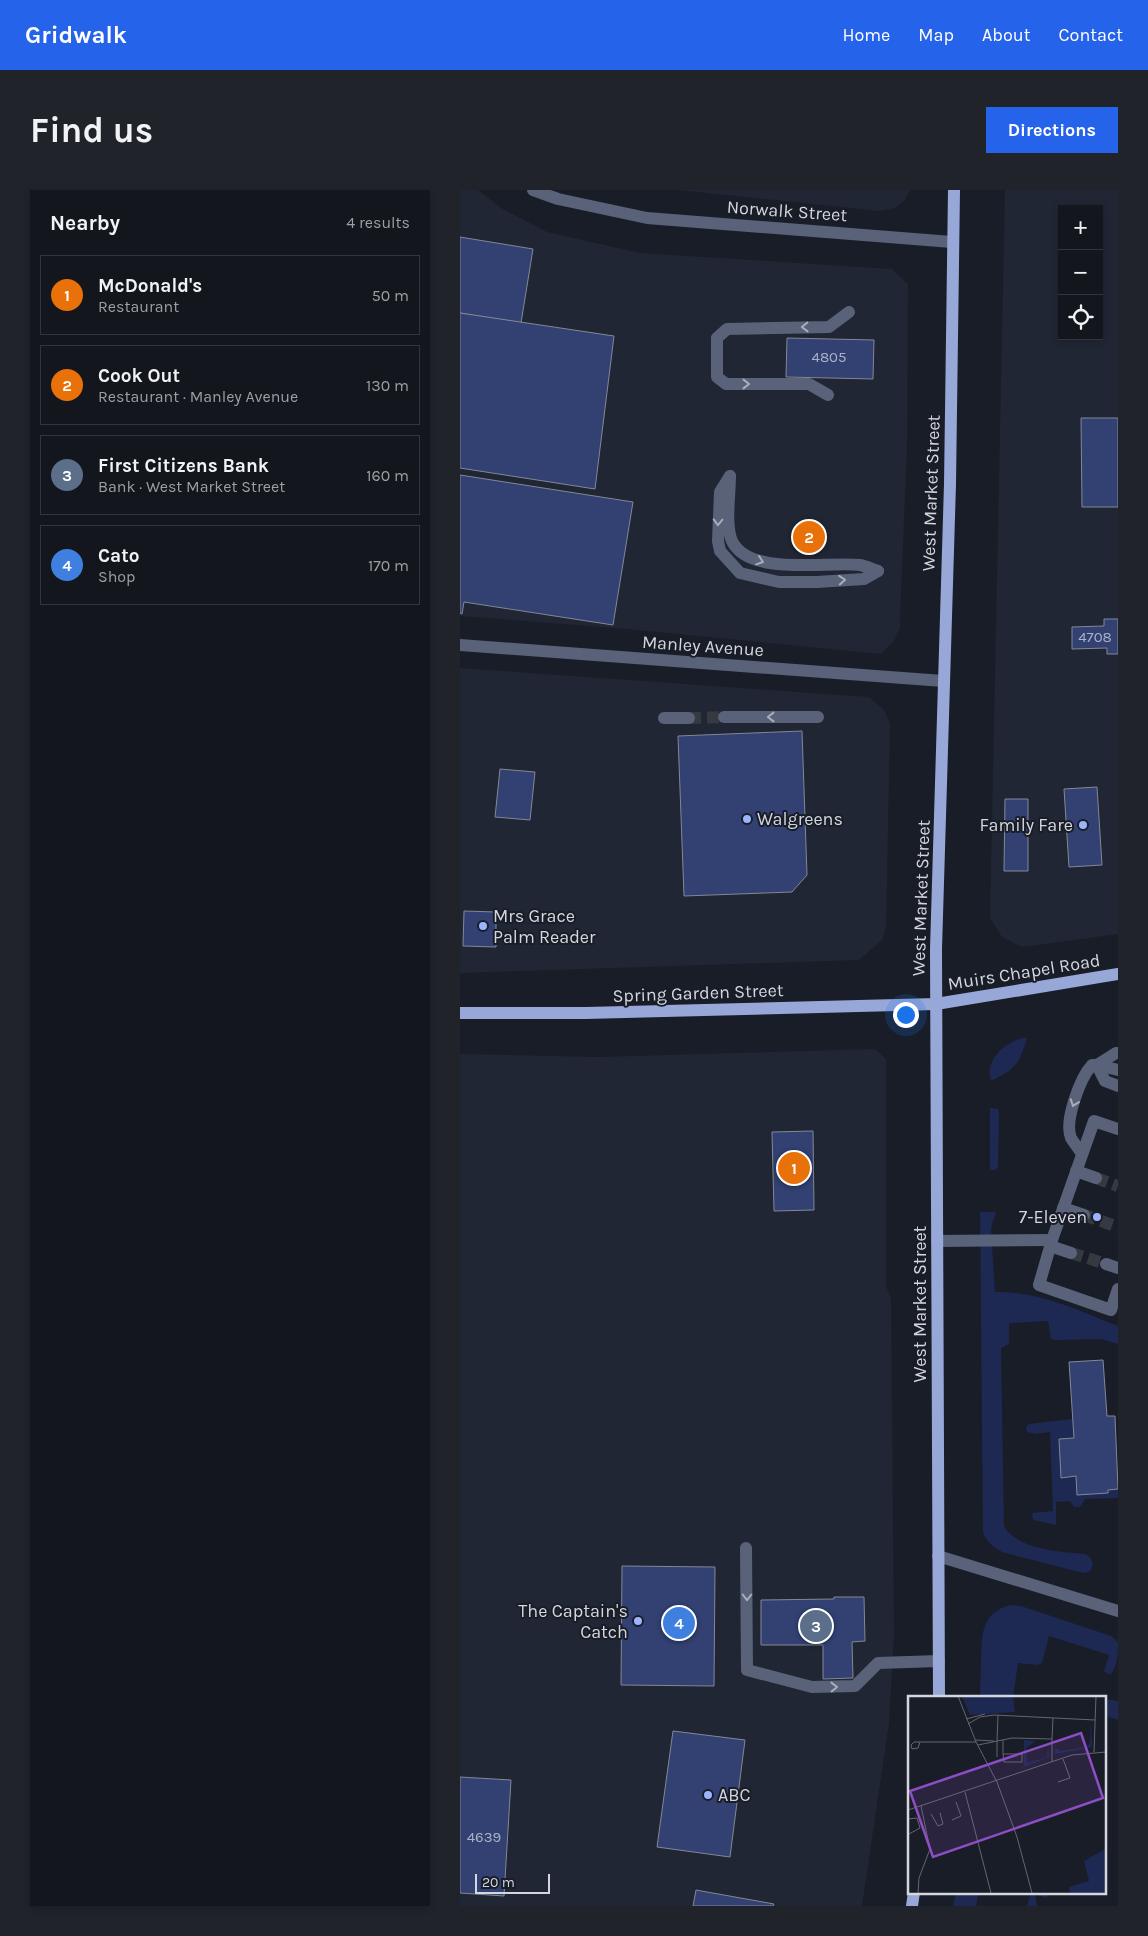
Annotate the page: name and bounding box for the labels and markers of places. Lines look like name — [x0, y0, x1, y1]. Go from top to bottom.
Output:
pin: 2 — [793, 518, 825, 556]
place label: Walgreens — [757, 808, 843, 830]
marker: Walgreens — [741, 813, 753, 825]
place label: Family Fare — [980, 814, 1073, 836]
marker: Family Fare — [1077, 819, 1089, 831]
place label: Mrs Grace Palm Reader — [493, 905, 596, 948]
marker: Mrs Grace Palm Reader — [477, 920, 489, 932]
pin: 1 — [778, 1149, 810, 1187]
place label: 7-Eleven — [1019, 1206, 1087, 1228]
marker: 7-Eleven — [1091, 1211, 1103, 1223]
place label: The Captain's Catch — [518, 1600, 628, 1643]
pin: 4 — [663, 1604, 695, 1642]
pin: 3 — [800, 1607, 832, 1645]
marker: The Captain's Catch — [632, 1615, 644, 1627]
place label: ABC — [718, 1784, 751, 1806]
marker: ABC — [702, 1789, 714, 1801]

